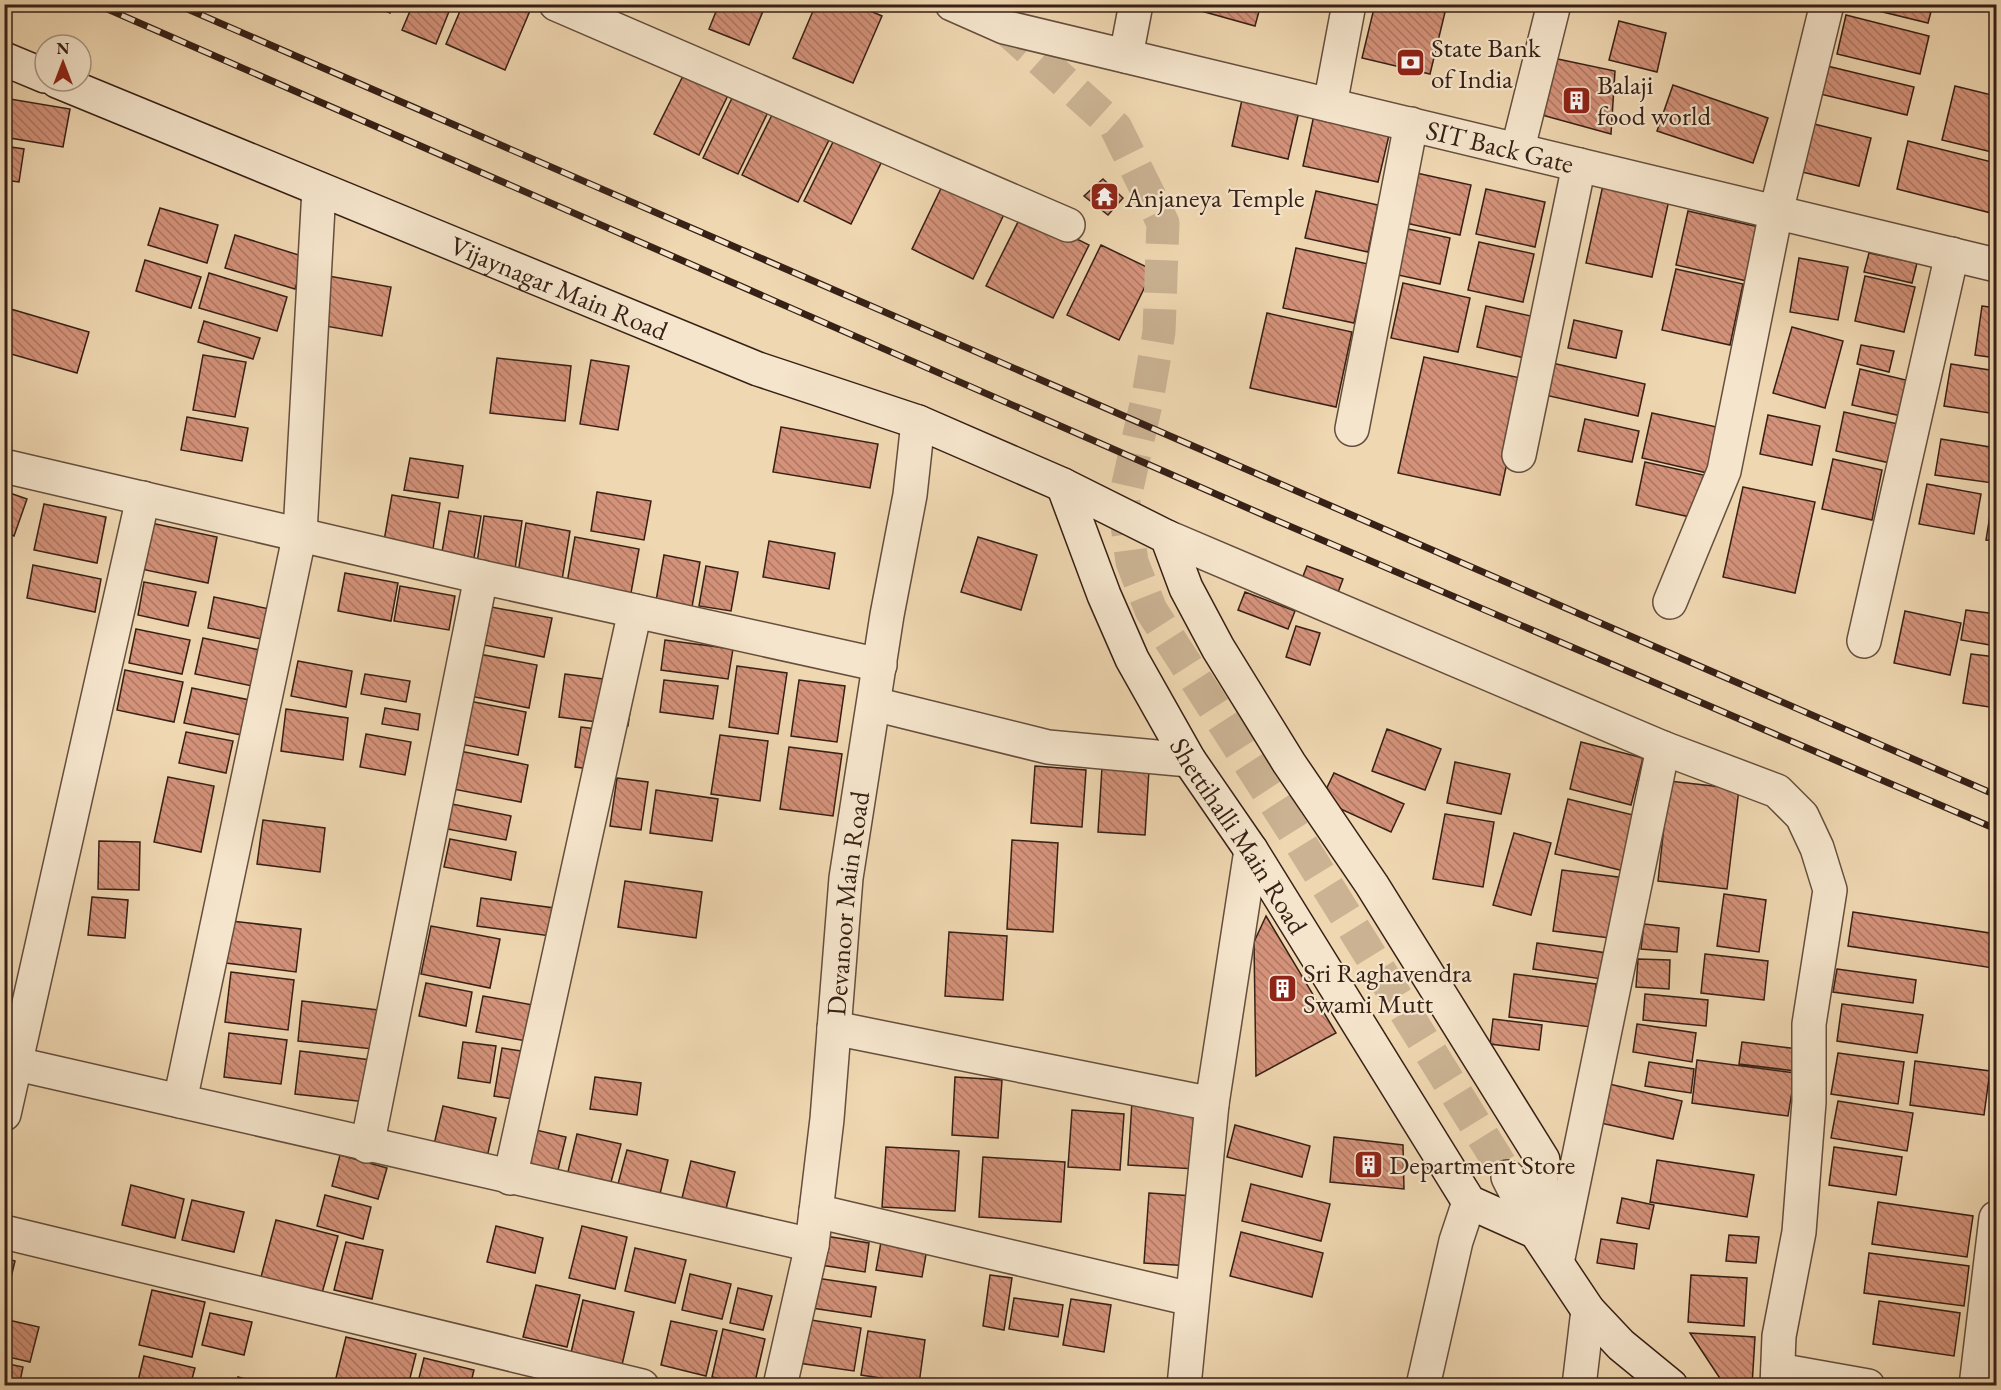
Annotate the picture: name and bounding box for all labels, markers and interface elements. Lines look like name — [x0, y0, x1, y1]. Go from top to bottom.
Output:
place label: State Bank of India — [1431, 30, 1541, 96]
north arrow — [33, 33, 93, 93]
text: N — [57, 38, 70, 59]
bank icon: State Bank of India — [1394, 47, 1426, 79]
place label: Balaji food world — [1597, 67, 1711, 133]
building icon: Balaji food world — [1560, 84, 1592, 116]
street label: SIT Back Gate — [1423, 111, 1577, 181]
place label: Anjaneya Temple — [1124, 180, 1305, 215]
temple icon: Anjaneya Temple — [1088, 181, 1120, 213]
street label: Vijaynagar Main Road — [445, 227, 674, 348]
street label: Shettihalli Main Road — [1162, 731, 1316, 941]
street label: Devanoor Main Road — [818, 788, 877, 1017]
place label: Sri Raghavendra Swami Mutt — [1303, 955, 1472, 1021]
building icon: Sri Raghavendra Swami Mutt — [1266, 972, 1298, 1004]
place label: Department Store — [1389, 1147, 1575, 1182]
building icon: Department Store — [1352, 1148, 1384, 1180]

